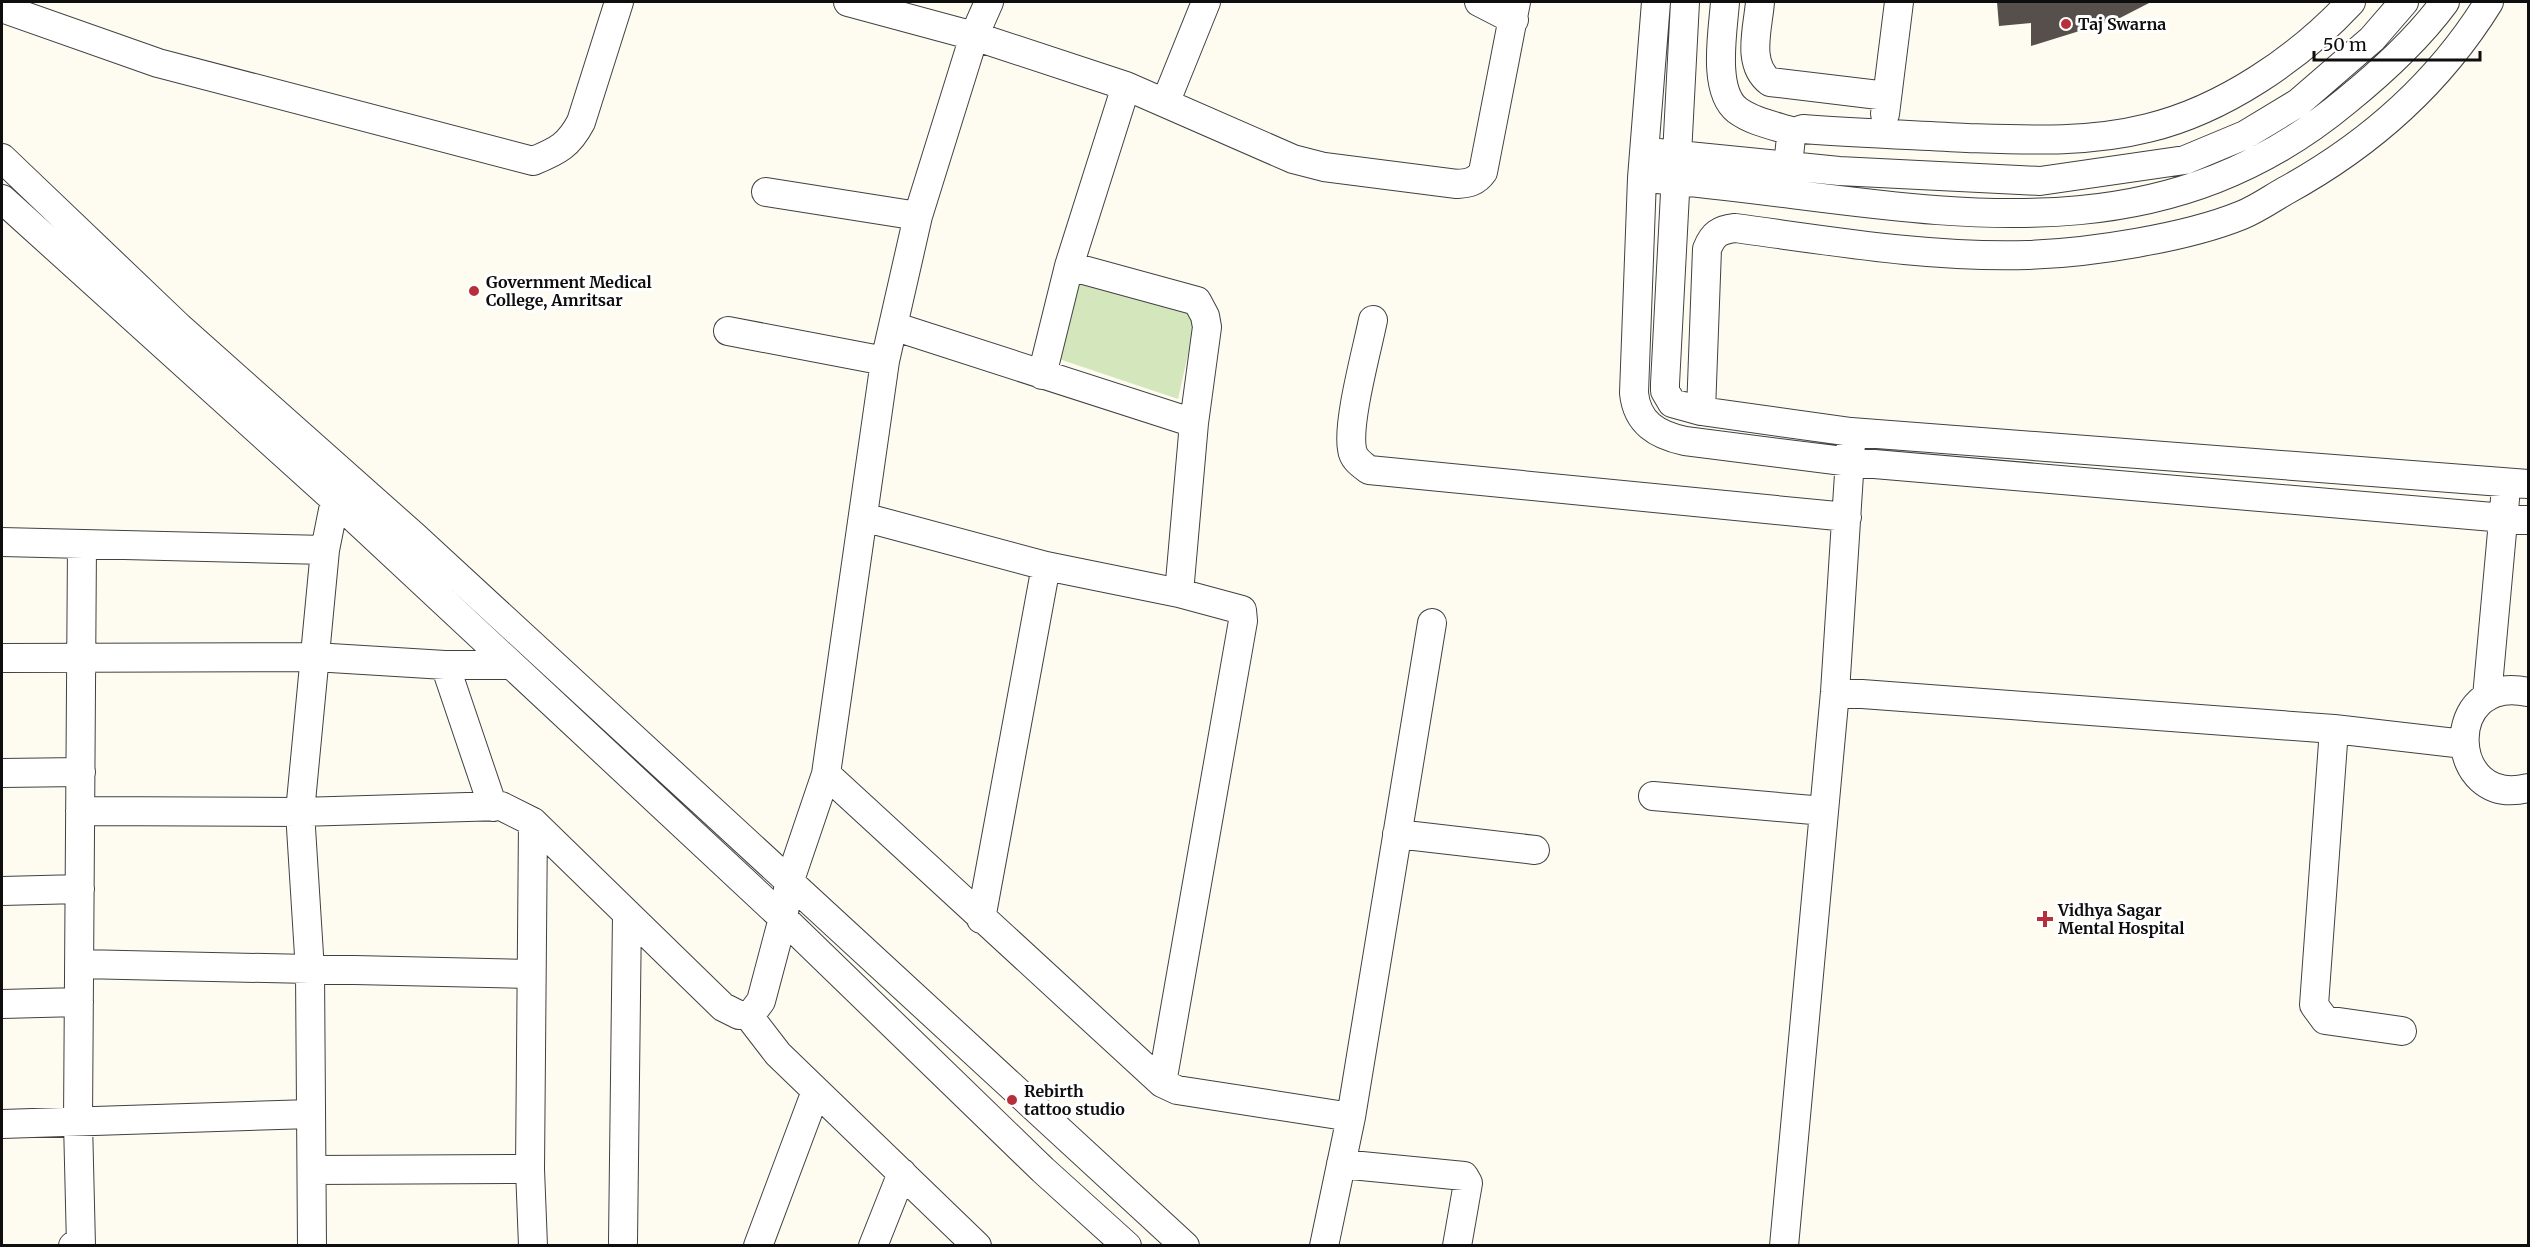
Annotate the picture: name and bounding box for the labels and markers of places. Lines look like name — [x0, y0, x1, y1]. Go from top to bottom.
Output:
place label: Taj Swarna — [2078, 14, 2166, 34]
marker: Taj Swarna — [2059, 17, 2073, 31]
place label: Government Medical College, Amritsar — [486, 272, 652, 311]
marker: Government Medical College, Amritsar — [467, 284, 481, 298]
place label: Vidhya Sagar Mental Hospital — [2057, 900, 2184, 938]
marker: Vidhya Sagar Mental Hospital — [2036, 910, 2054, 928]
place label: Rebirth tattoo studio — [1024, 1081, 1125, 1119]
marker: Rebirth tattoo studio — [1005, 1093, 1019, 1107]

